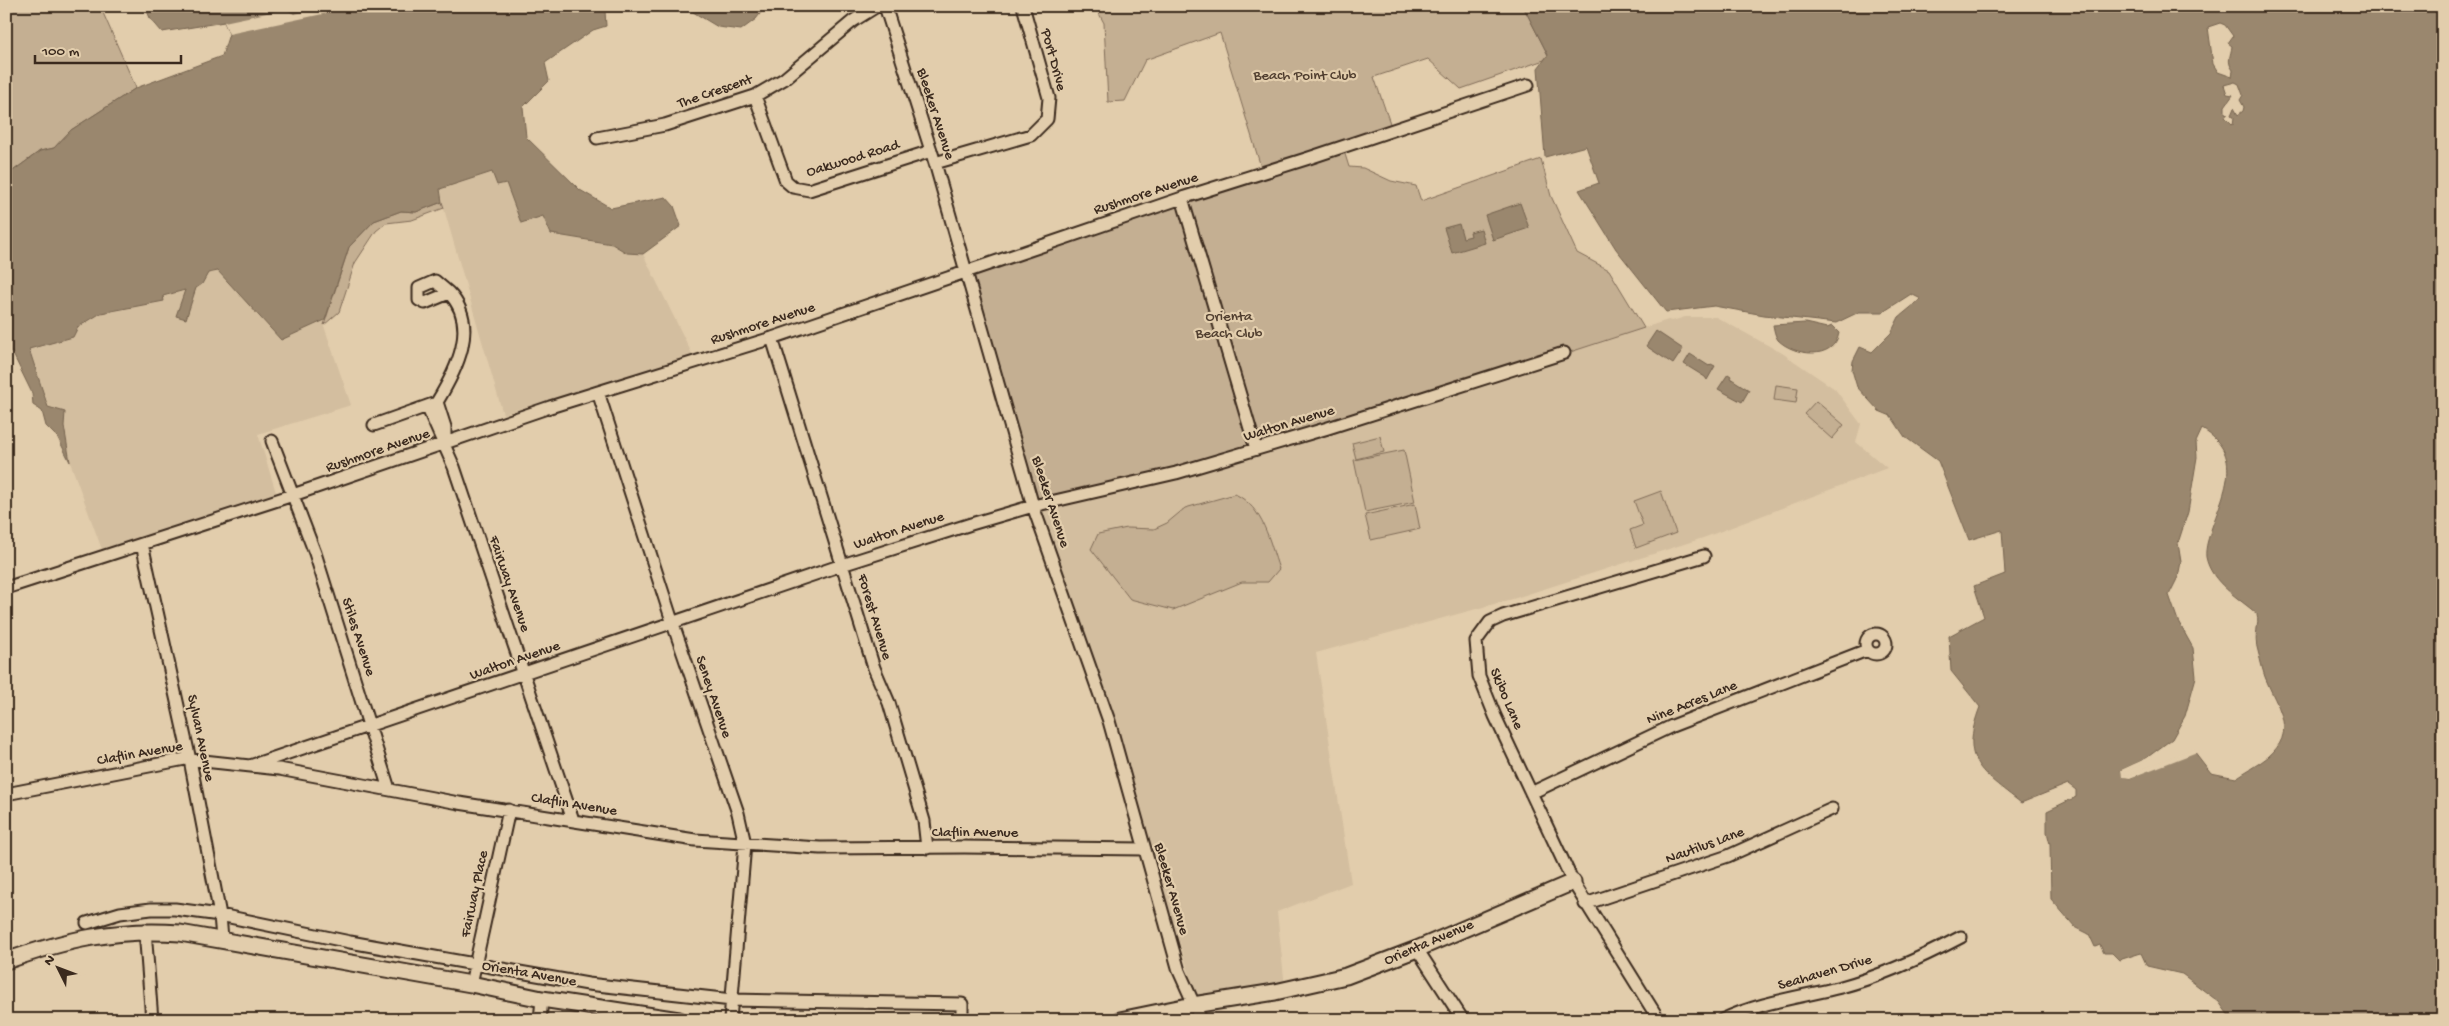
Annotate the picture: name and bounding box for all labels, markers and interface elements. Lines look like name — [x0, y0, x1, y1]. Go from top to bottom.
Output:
street label: Port Drive — [1036, 26, 1070, 93]
scale bar — [35, 32, 181, 64]
text: 100 m — [41, 43, 80, 61]
street label: Bleeker Avenue — [911, 65, 958, 162]
park label: Beach Point Club — [1253, 67, 1357, 85]
street label: The Crescent — [674, 70, 757, 114]
street label: Oakwood Road — [804, 136, 903, 182]
street label: Rushmore Avenue — [1092, 169, 1201, 219]
street label: Rushmore Avenue — [709, 299, 818, 349]
park label: Orienta Beach Club — [1195, 308, 1262, 343]
street label: Walton Avenue — [1241, 402, 1337, 446]
street label: Rushmore Avenue — [324, 425, 433, 477]
street label: Bleeker Avenue — [1026, 453, 1073, 550]
street label: Walton Avenue — [851, 508, 947, 554]
street label: Fairway Avenue — [484, 533, 534, 635]
street label: Forest Avenue — [852, 571, 896, 662]
street label: Stiles Avenue — [337, 595, 379, 679]
street label: Walton Avenue — [468, 637, 563, 685]
street label: Seney Avenue — [691, 654, 736, 741]
street label: Skibo Lane — [1485, 666, 1527, 733]
street label: Nine Acres Lane — [1644, 677, 1740, 729]
street label: Sylvan Avenue — [182, 693, 218, 783]
street label: Claflin Avenue — [96, 738, 184, 770]
street label: Claflin Avenue — [530, 789, 618, 821]
street label: Nautilus Lane — [1663, 823, 1747, 869]
street label: Claflin Avenue — [932, 824, 1019, 842]
street label: Bleeker Avenue — [1149, 840, 1193, 937]
street label: Fairway Place — [457, 849, 493, 940]
street label: Orienta Avenue — [1381, 916, 1477, 970]
north arrow — [32, 944, 82, 994]
street label: Seahaven Drive — [1776, 951, 1874, 995]
text: N — [41, 952, 60, 970]
street label: Orienta Avenue — [480, 957, 578, 991]

